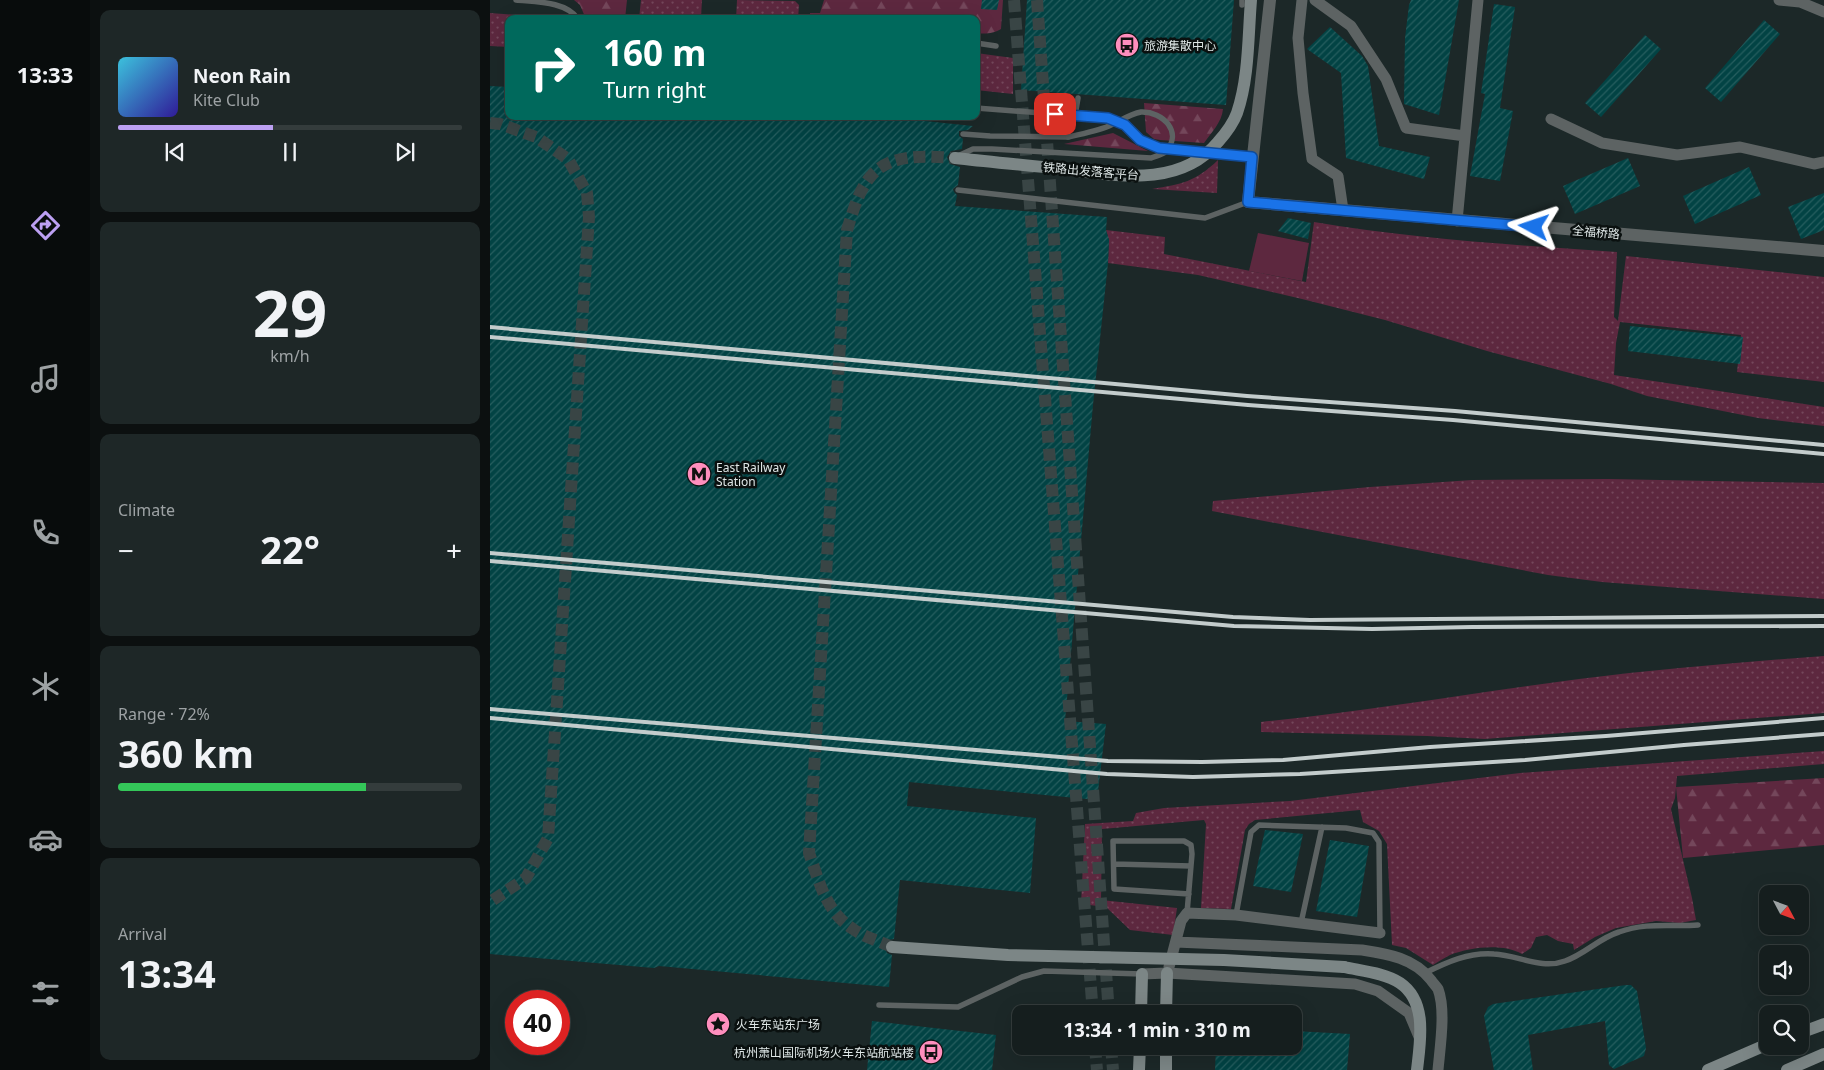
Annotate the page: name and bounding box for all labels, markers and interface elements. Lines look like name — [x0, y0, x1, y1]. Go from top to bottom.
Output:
text: 160 m — [603, 29, 706, 76]
bus stop icon: 旅游集散中心 — [1114, 32, 1140, 58]
icon: right — [520, 35, 585, 100]
place label: 旅游集散中心 — [1144, 37, 1216, 54]
text: 13:33 — [17, 59, 73, 89]
text: Neon Rain — [193, 63, 291, 89]
text: Turn right — [603, 74, 706, 104]
text: Kite Club — [193, 89, 260, 111]
pin — [1034, 93, 1076, 135]
icon: arrive — [1041, 100, 1069, 128]
icon: previous — [161, 138, 189, 166]
icon: pause — [276, 138, 304, 166]
icon: next — [391, 138, 419, 166]
street label: 铁路出发落客平台 — [1042, 158, 1140, 184]
position arrow — [1507, 200, 1559, 252]
icon: directions — [28, 208, 63, 243]
street label: 全福桥路 — [1571, 221, 1621, 243]
text: 29 — [253, 268, 327, 356]
text: km/h — [270, 345, 310, 367]
icon: music — [28, 361, 63, 396]
place label: East Railway Station — [716, 459, 786, 490]
metro station icon: East Railway Station — [686, 461, 712, 487]
text: Climate — [118, 499, 175, 521]
icon: phone — [28, 515, 63, 550]
text: 22° — [260, 523, 320, 575]
text: − — [118, 531, 134, 569]
text: + — [446, 531, 462, 569]
icon: climate — [28, 669, 63, 704]
text: Range · 72% — [118, 703, 210, 725]
text: 360 km — [118, 727, 254, 779]
icon: car — [28, 822, 63, 857]
north arrow — [1759, 885, 1809, 935]
map controls — [1759, 885, 1809, 1055]
text: Arrival — [118, 923, 167, 945]
button: sound — [1759, 945, 1809, 995]
text: 13:34 — [118, 947, 216, 999]
icon: filters — [28, 976, 63, 1011]
speed limit sign: 40 — [505, 990, 570, 1055]
button: search — [1759, 1005, 1809, 1055]
place icon: 火车东站东广场 — [705, 1011, 731, 1037]
place label: 火车东站东广场 — [736, 1016, 820, 1033]
text: 13:34 · 1 min · 310 m — [1063, 1017, 1251, 1043]
bus stop icon: 杭州萧山国际机场火车东站航站楼 — [918, 1039, 944, 1065]
place label: 杭州萧山国际机场火车东站航站楼 — [734, 1044, 914, 1061]

